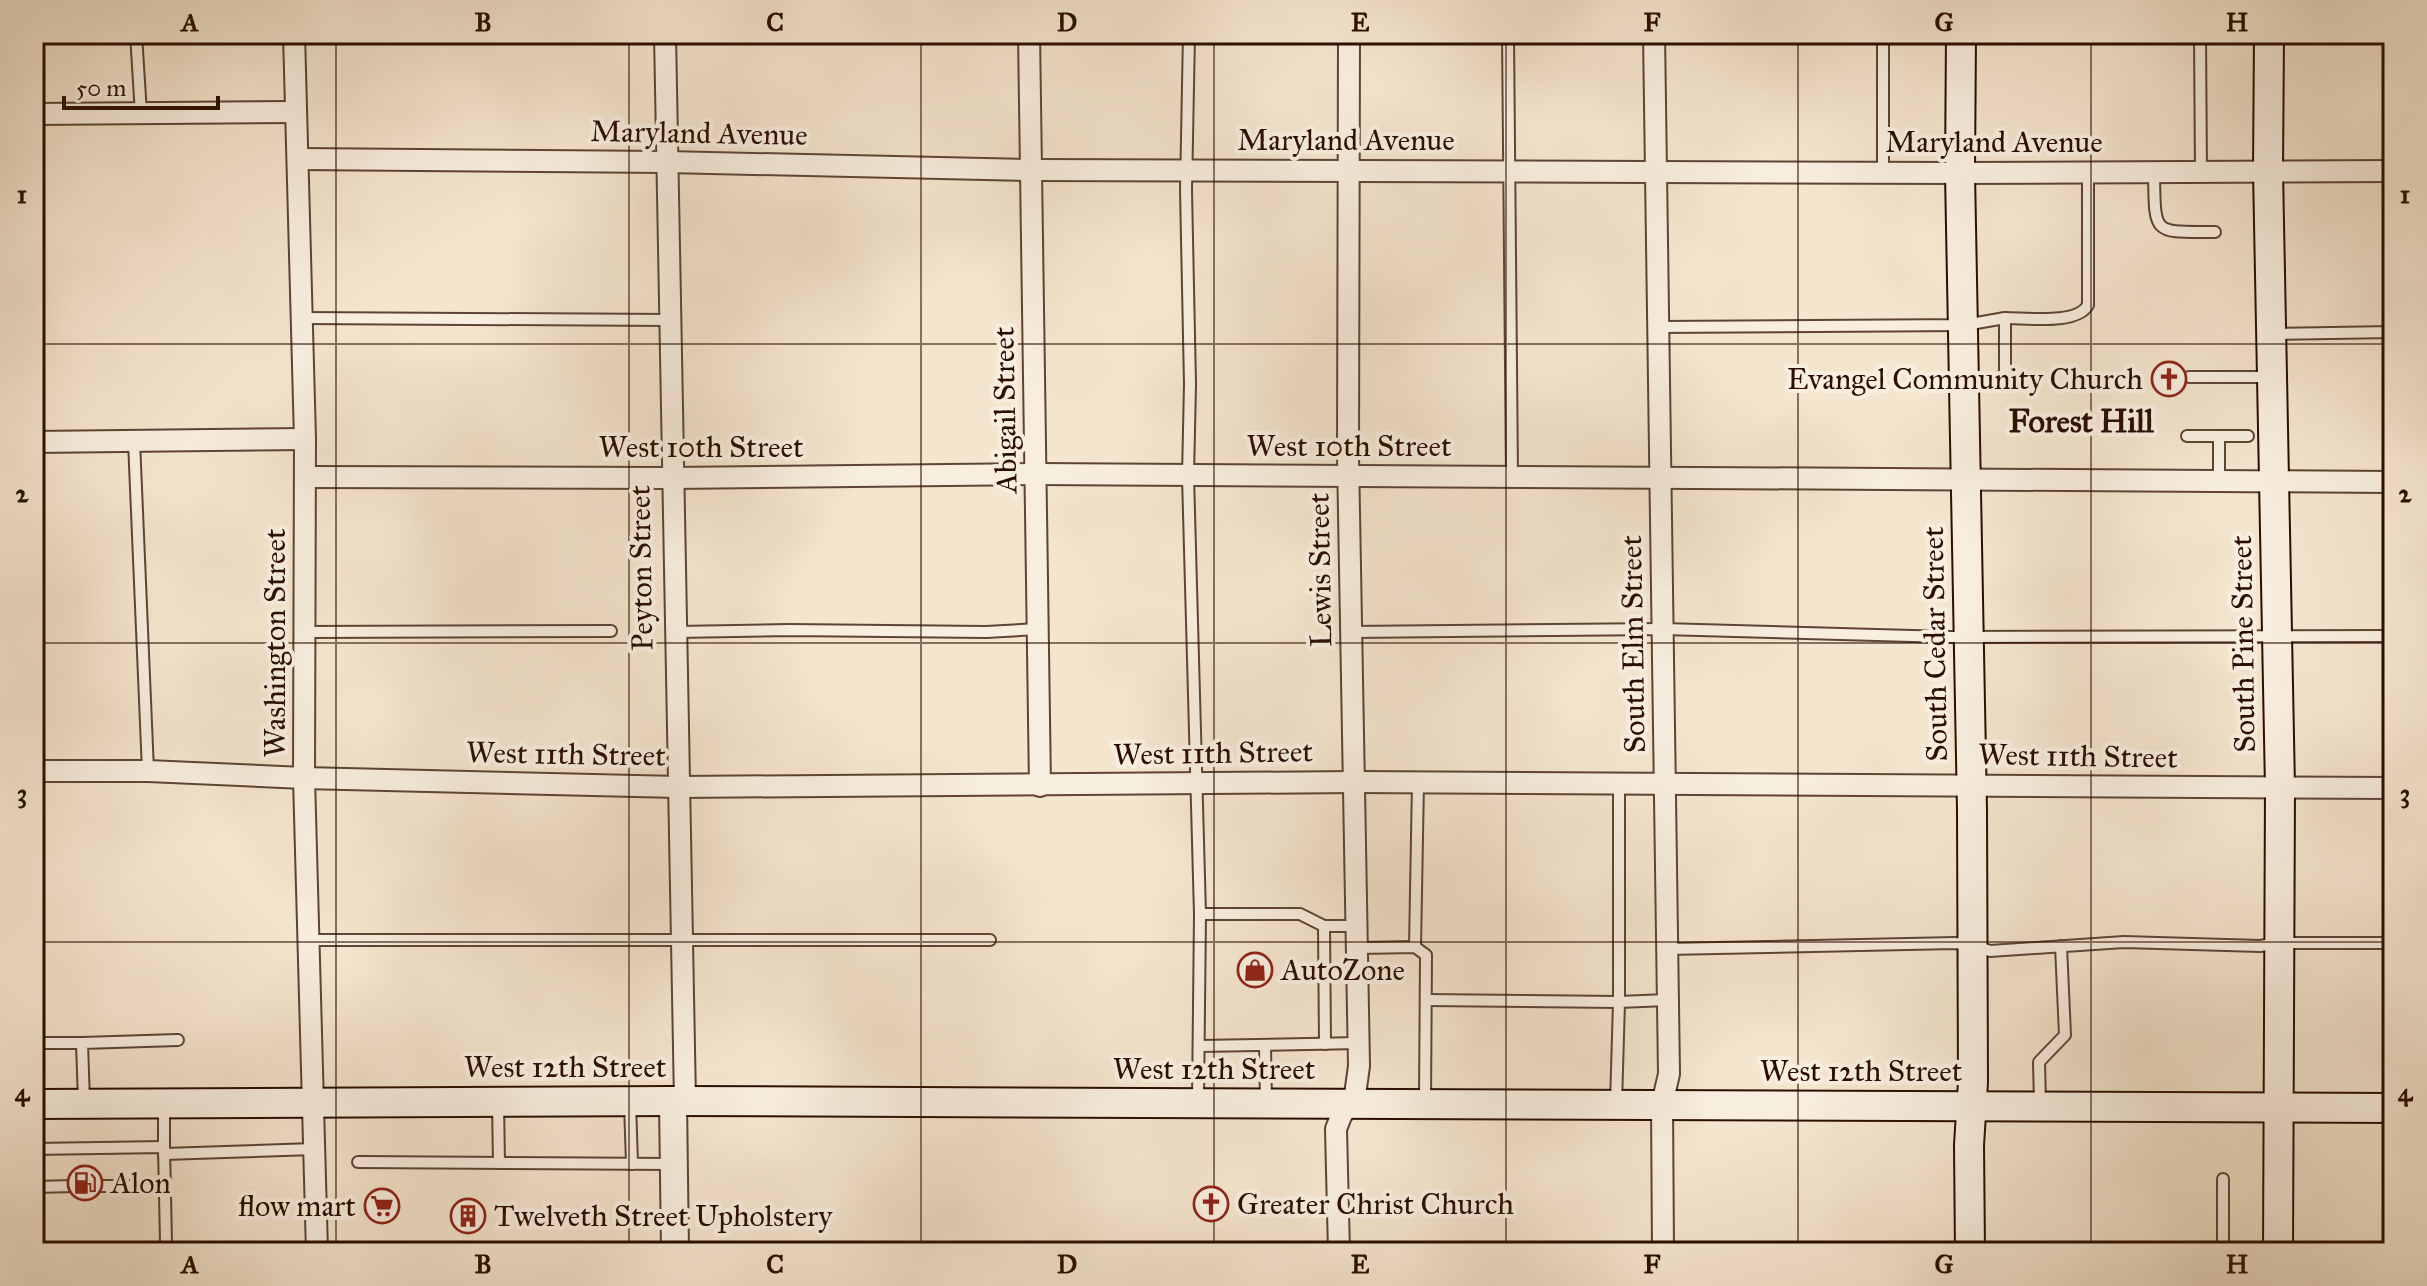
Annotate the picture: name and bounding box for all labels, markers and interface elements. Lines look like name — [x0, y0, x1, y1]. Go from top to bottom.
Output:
text: A — [179, 6, 199, 38]
text: B — [474, 6, 492, 38]
text: C — [766, 6, 784, 38]
text: D — [1057, 6, 1077, 38]
text: E — [1351, 6, 1370, 38]
text: F — [1644, 6, 1661, 38]
text: G — [1934, 6, 1954, 38]
text: H — [2226, 6, 2249, 38]
scale bar — [64, 60, 218, 110]
text: 50 m — [76, 73, 126, 103]
street label: Maryland Avenue — [590, 113, 808, 153]
street label: Maryland Avenue — [1237, 122, 1455, 158]
street label: Maryland Avenue — [1885, 124, 2103, 160]
text: 1 — [17, 178, 27, 210]
text: 1 — [2400, 178, 2410, 210]
street label: Abigail Street — [986, 326, 1024, 496]
church icon: Evangel Community Church — [2150, 360, 2188, 398]
place label: Evangel Community Church — [1787, 361, 2143, 397]
district label: Forest Hill — [2008, 402, 2155, 441]
street label: West 10th Street — [1246, 428, 1452, 464]
street label: West 10th Street — [598, 429, 804, 465]
text: 2 — [16, 477, 30, 509]
text: 2 — [2399, 477, 2413, 509]
street label: Peyton Street — [622, 484, 660, 651]
street label: Lewis Street — [1301, 492, 1339, 648]
street label: South Cedar Street — [1915, 526, 1955, 762]
street label: Washington Street — [257, 528, 293, 757]
street label: South Elm Street — [1613, 534, 1653, 753]
street label: South Pine Street — [2223, 535, 2263, 753]
street label: West 11th Street — [1113, 733, 1314, 773]
street label: West 11th Street — [466, 734, 667, 774]
street label: West 11th Street — [1978, 736, 2179, 776]
text: 3 — [17, 777, 27, 809]
text: 3 — [2400, 777, 2410, 809]
shop icon: AutoZone — [1236, 951, 1274, 989]
place label: AutoZone — [1279, 952, 1405, 988]
street label: West 12th Street — [464, 1049, 667, 1085]
street label: West 12th Street — [1113, 1051, 1316, 1087]
street label: West 12th Street — [1760, 1053, 1963, 1089]
text: 4 — [15, 1076, 31, 1108]
text: 4 — [2398, 1076, 2414, 1108]
fuel station icon: Alon — [66, 1164, 104, 1202]
place label: Alon — [109, 1165, 171, 1201]
church icon: Greater Christ Church — [1192, 1185, 1230, 1223]
place label: Greater Christ Church — [1237, 1186, 1514, 1222]
supermarket icon: flow mart — [363, 1187, 401, 1225]
place label: flow mart — [238, 1188, 356, 1224]
building icon: Twelveth Street Upholstery — [449, 1197, 487, 1235]
place label: Twelveth Street Upholstery — [494, 1198, 833, 1234]
text: A — [179, 1248, 199, 1280]
text: B — [474, 1248, 492, 1280]
text: C — [766, 1248, 784, 1280]
text: D — [1057, 1248, 1077, 1280]
text: E — [1351, 1248, 1370, 1280]
text: F — [1644, 1248, 1661, 1280]
text: G — [1934, 1248, 1954, 1280]
text: H — [2226, 1248, 2249, 1280]

